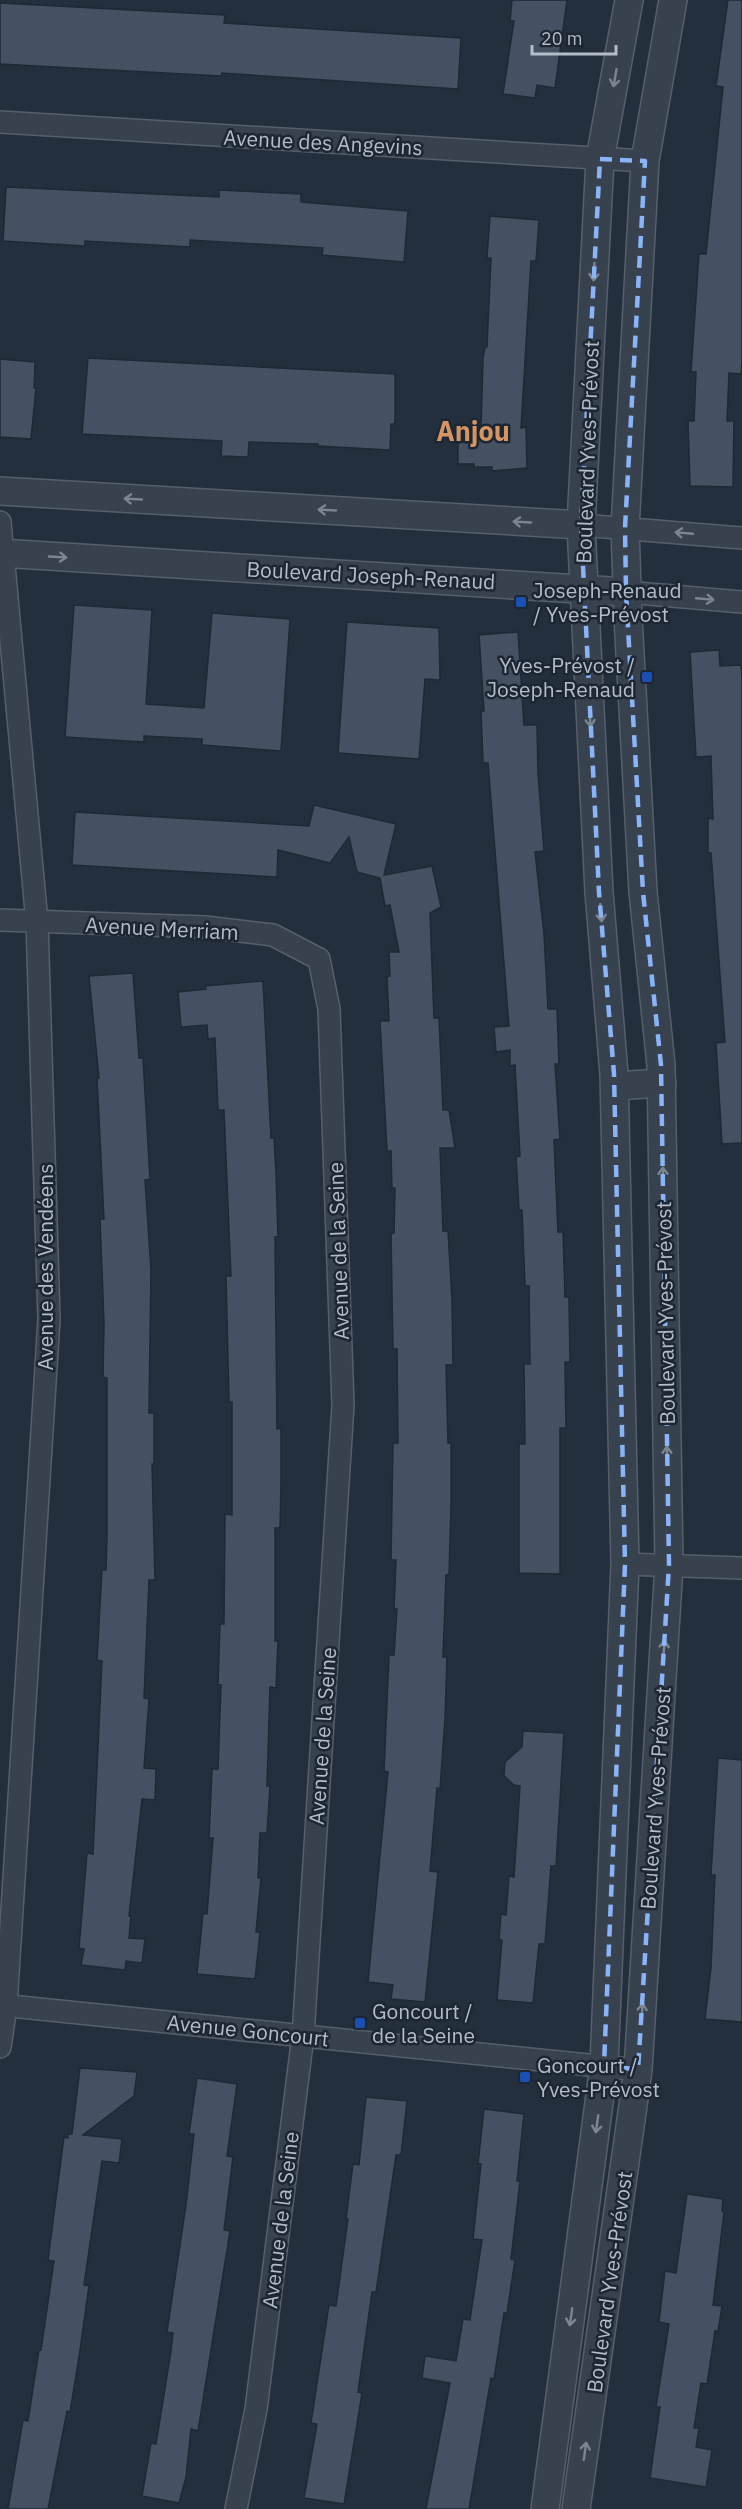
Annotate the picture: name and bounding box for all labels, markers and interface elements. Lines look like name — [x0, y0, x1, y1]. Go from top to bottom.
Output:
scale bar — [532, 18, 616, 56]
text: 20 m — [541, 27, 583, 50]
one-way arrow — [609, 68, 620, 88]
street label: Avenue des Angevins — [223, 123, 423, 161]
one-way arrow — [589, 261, 600, 281]
street label: Boulevard Yves-Prévost — [569, 340, 605, 564]
district label: Anjou — [436, 413, 510, 448]
one-way arrow — [123, 494, 143, 505]
one-way arrow — [318, 505, 338, 516]
one-way arrow — [513, 516, 533, 527]
one-way arrow — [674, 527, 694, 538]
one-way arrow — [48, 551, 68, 562]
street label: Boulevard Joseph-Renaud — [246, 554, 496, 596]
place label: Joseph-Renaud / Yves-Prévost — [533, 576, 682, 628]
one-way arrow — [695, 594, 715, 605]
marker: Joseph-Renaud / Yves-Prévost — [514, 595, 528, 609]
place label: Yves-Prévost / Joseph-Renaud — [486, 651, 635, 703]
marker: Yves-Prévost / Joseph-Renaud — [640, 670, 654, 684]
one-way arrow — [585, 708, 596, 728]
one-way arrow — [596, 902, 607, 922]
street label: Avenue Merriam — [84, 910, 240, 946]
street label: Avenue de la Seine — [321, 1162, 355, 1340]
street label: Avenue des Vendéens — [31, 1164, 59, 1370]
one-way arrow — [657, 1166, 669, 1186]
street label: Boulevard Yves-Prévost — [649, 1201, 681, 1425]
one-way arrow — [662, 1445, 673, 1465]
one-way arrow — [659, 1640, 670, 1660]
street label: Avenue de la Seine — [302, 1646, 342, 1826]
street label: Boulevard Yves-Prévost — [633, 1686, 677, 1910]
place label: Goncourt / de la Seine — [372, 1997, 475, 2049]
one-way arrow — [636, 2002, 647, 2022]
street label: Avenue Goncourt — [166, 2008, 330, 2052]
marker: Goncourt / de la Seine — [353, 2016, 367, 2030]
place label: Goncourt / Yves-Prévost — [537, 2051, 660, 2103]
marker: Goncourt / Yves-Prévost — [518, 2070, 532, 2084]
one-way arrow — [591, 2113, 602, 2133]
street label: Avenue de la Seine — [255, 2130, 305, 2310]
street label: Boulevard Yves-Prévost — [580, 2169, 638, 2395]
one-way arrow — [565, 2306, 576, 2326]
one-way arrow — [579, 2442, 590, 2461]

